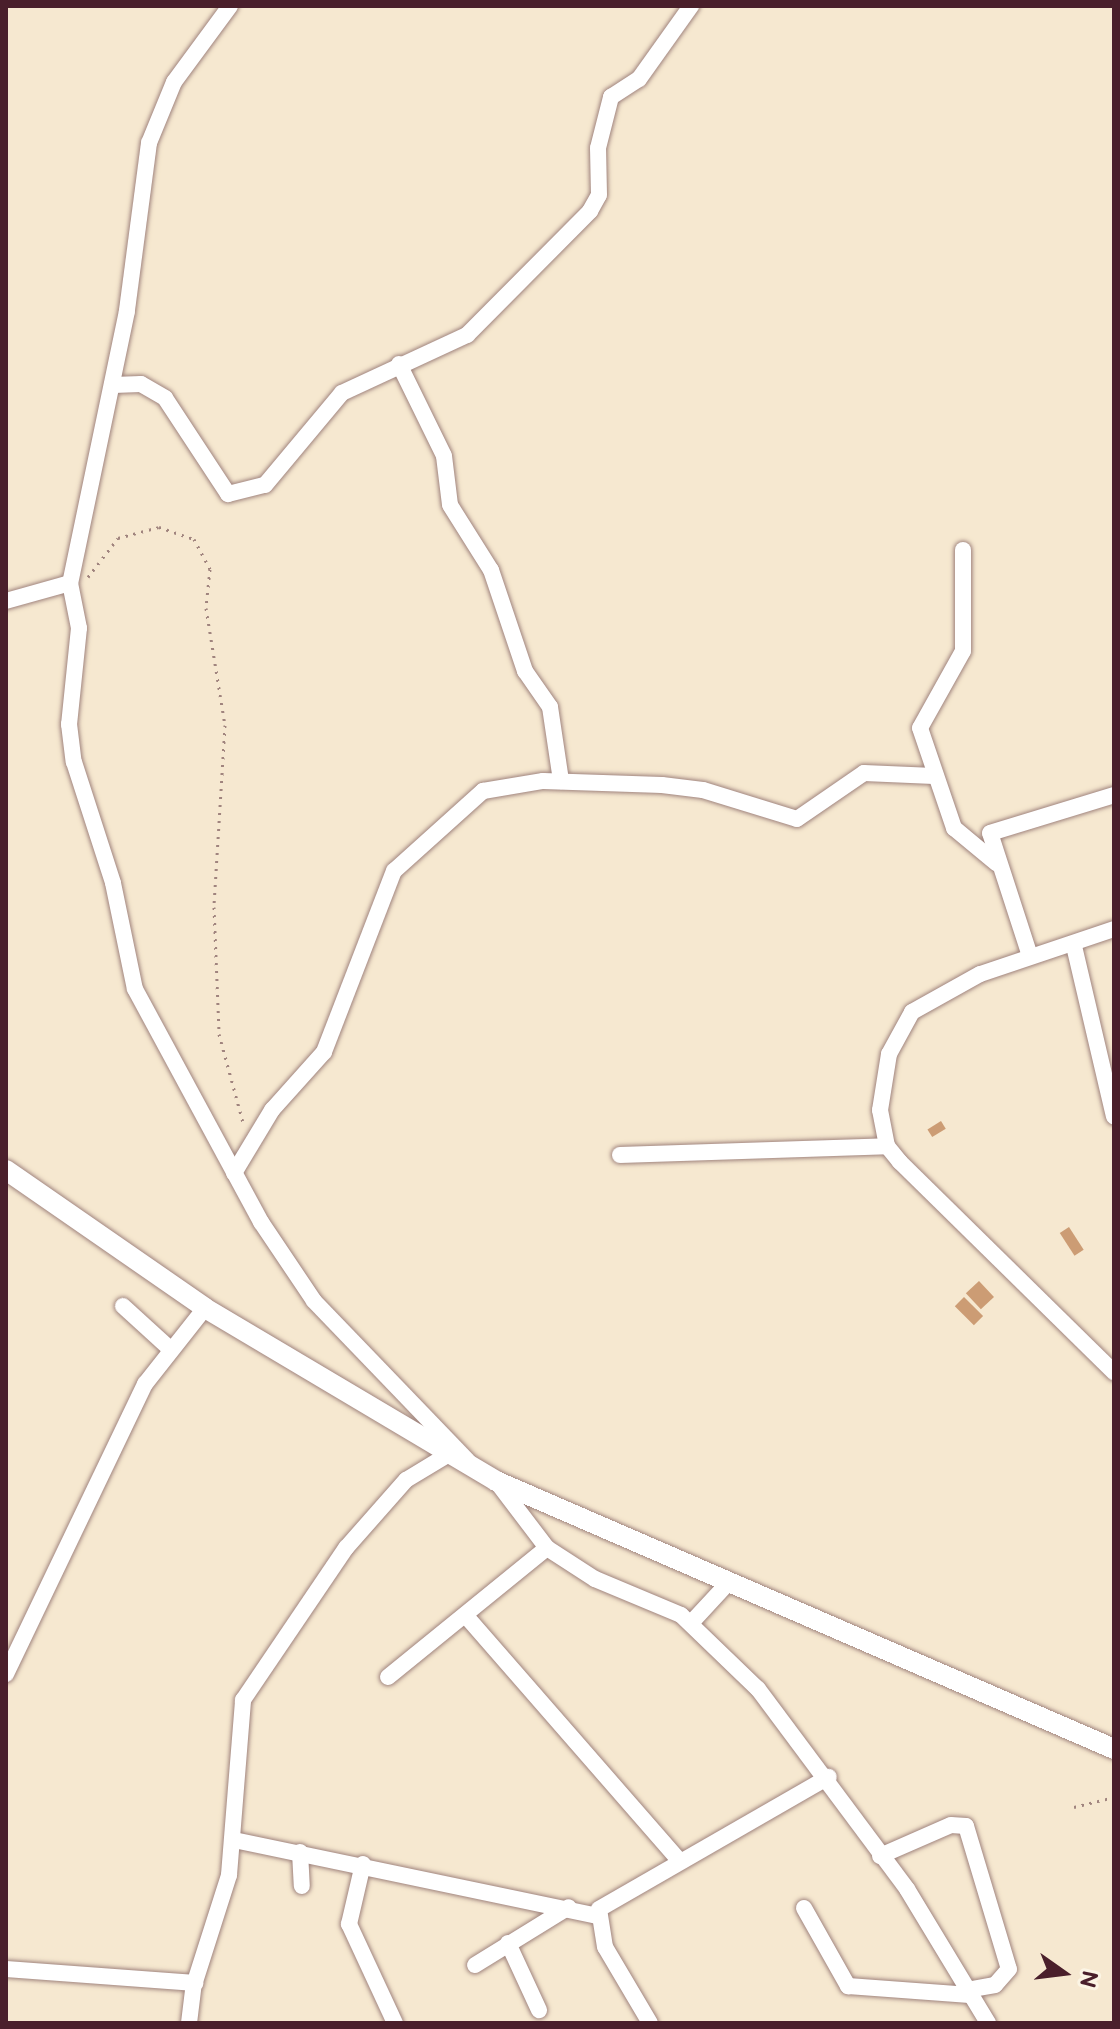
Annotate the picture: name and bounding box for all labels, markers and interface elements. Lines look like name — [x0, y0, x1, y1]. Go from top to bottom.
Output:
north arrow — [1024, 1933, 1104, 2013]
text: N — [1073, 1968, 1103, 1990]

